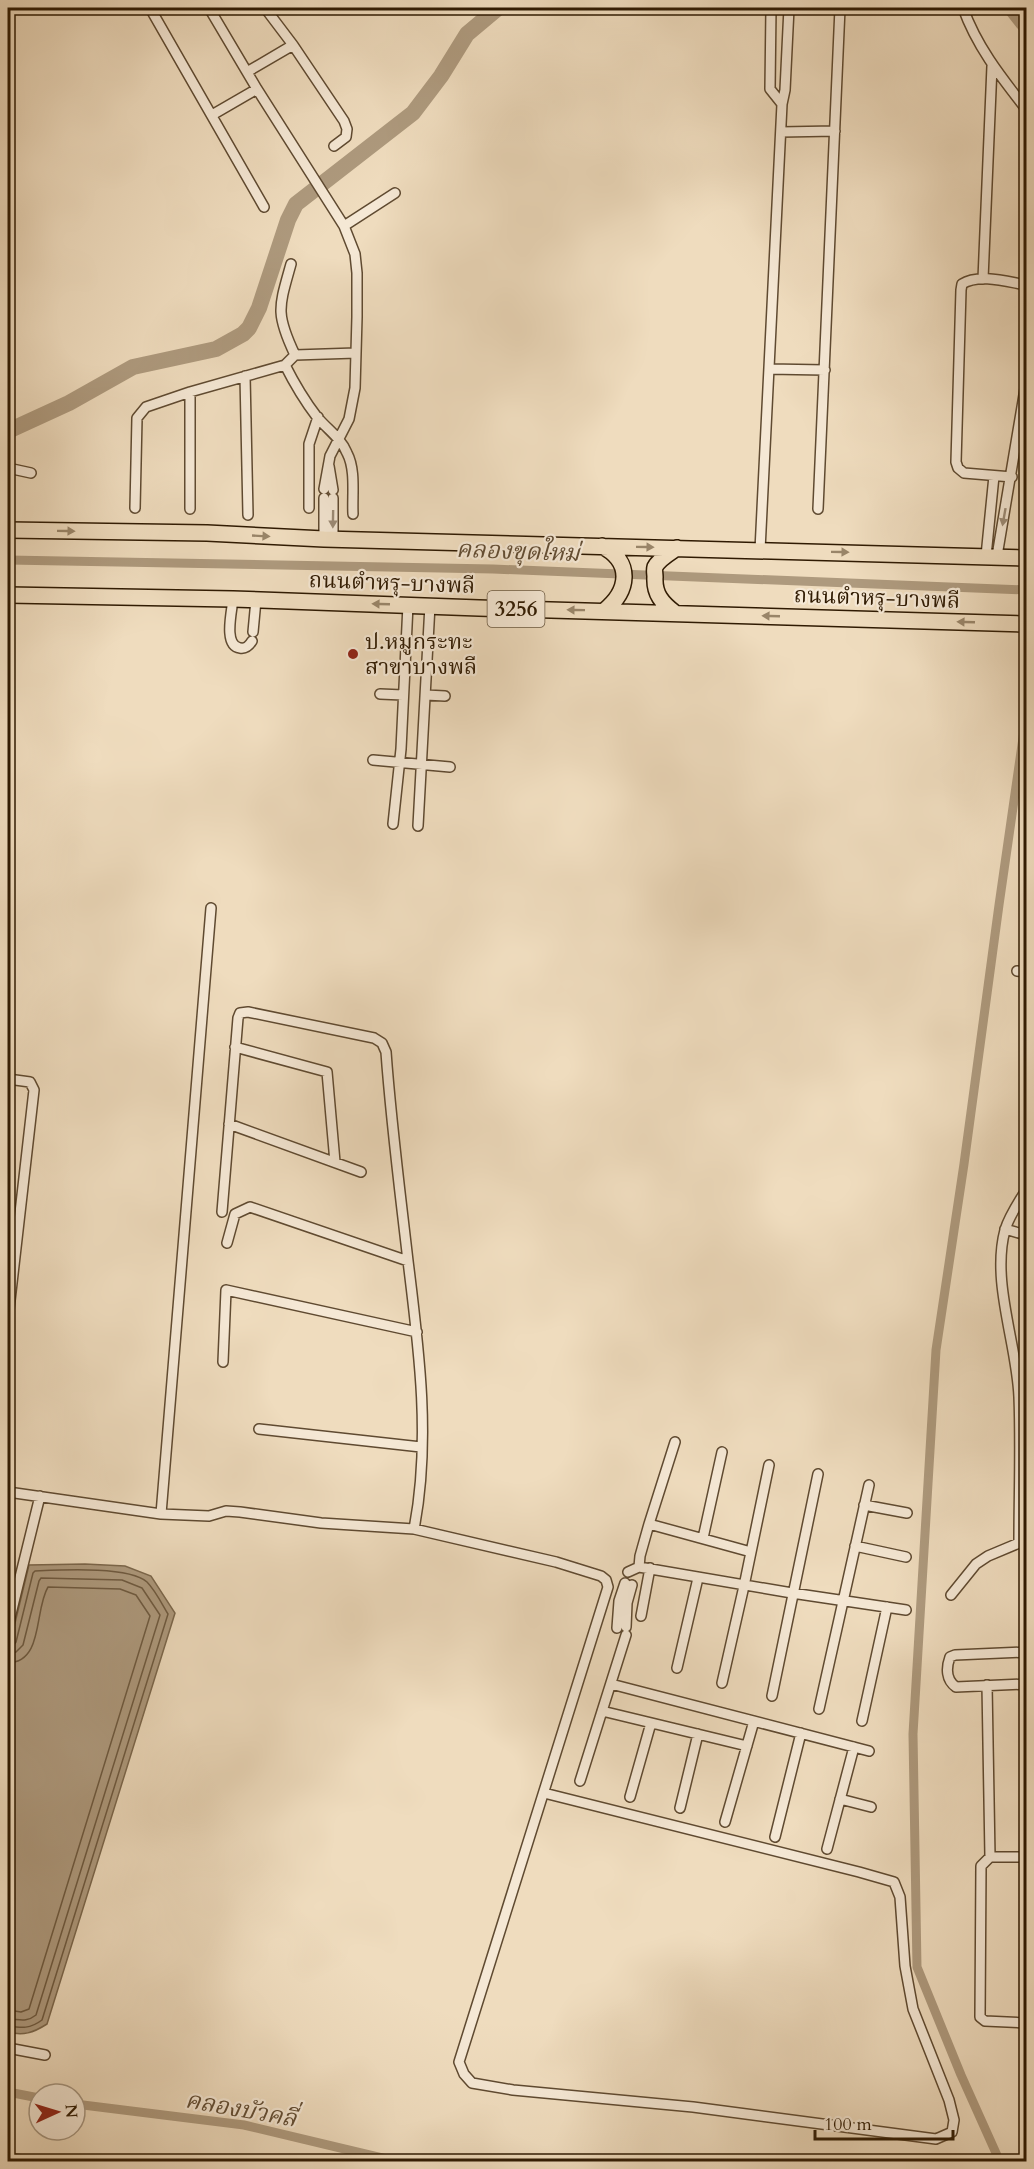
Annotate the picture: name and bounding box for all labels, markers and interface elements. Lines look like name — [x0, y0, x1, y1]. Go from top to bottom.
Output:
one-way arrow — [1000, 507, 1009, 526]
one-way arrow — [328, 509, 338, 528]
one-way arrow — [56, 526, 75, 535]
one-way arrow — [251, 531, 270, 541]
water label: คลองขุดใหม่ — [456, 532, 583, 570]
one-way arrow — [635, 542, 654, 552]
one-way arrow — [830, 547, 849, 557]
street label: ถนนตำหรุ-บางพลี — [308, 565, 476, 601]
street label: ถนนตำหรุ-บางพลี — [793, 580, 961, 616]
road number: 3256 — [488, 591, 544, 627]
one-way arrow — [371, 599, 390, 609]
one-way arrow — [566, 605, 585, 615]
one-way arrow — [761, 612, 780, 621]
one-way arrow — [956, 617, 975, 627]
place label: ป.หมูกระทะ สาขาบางพลี — [365, 627, 477, 682]
marker: ป.หมูกระทะ สาขาบางพลี — [346, 647, 360, 661]
north arrow — [27, 2082, 87, 2142]
water label: คลองบัวคลี่ — [183, 2082, 304, 2136]
text: N — [60, 2103, 82, 2119]
scale bar — [815, 2103, 953, 2141]
text: 100 m — [824, 2112, 872, 2137]

